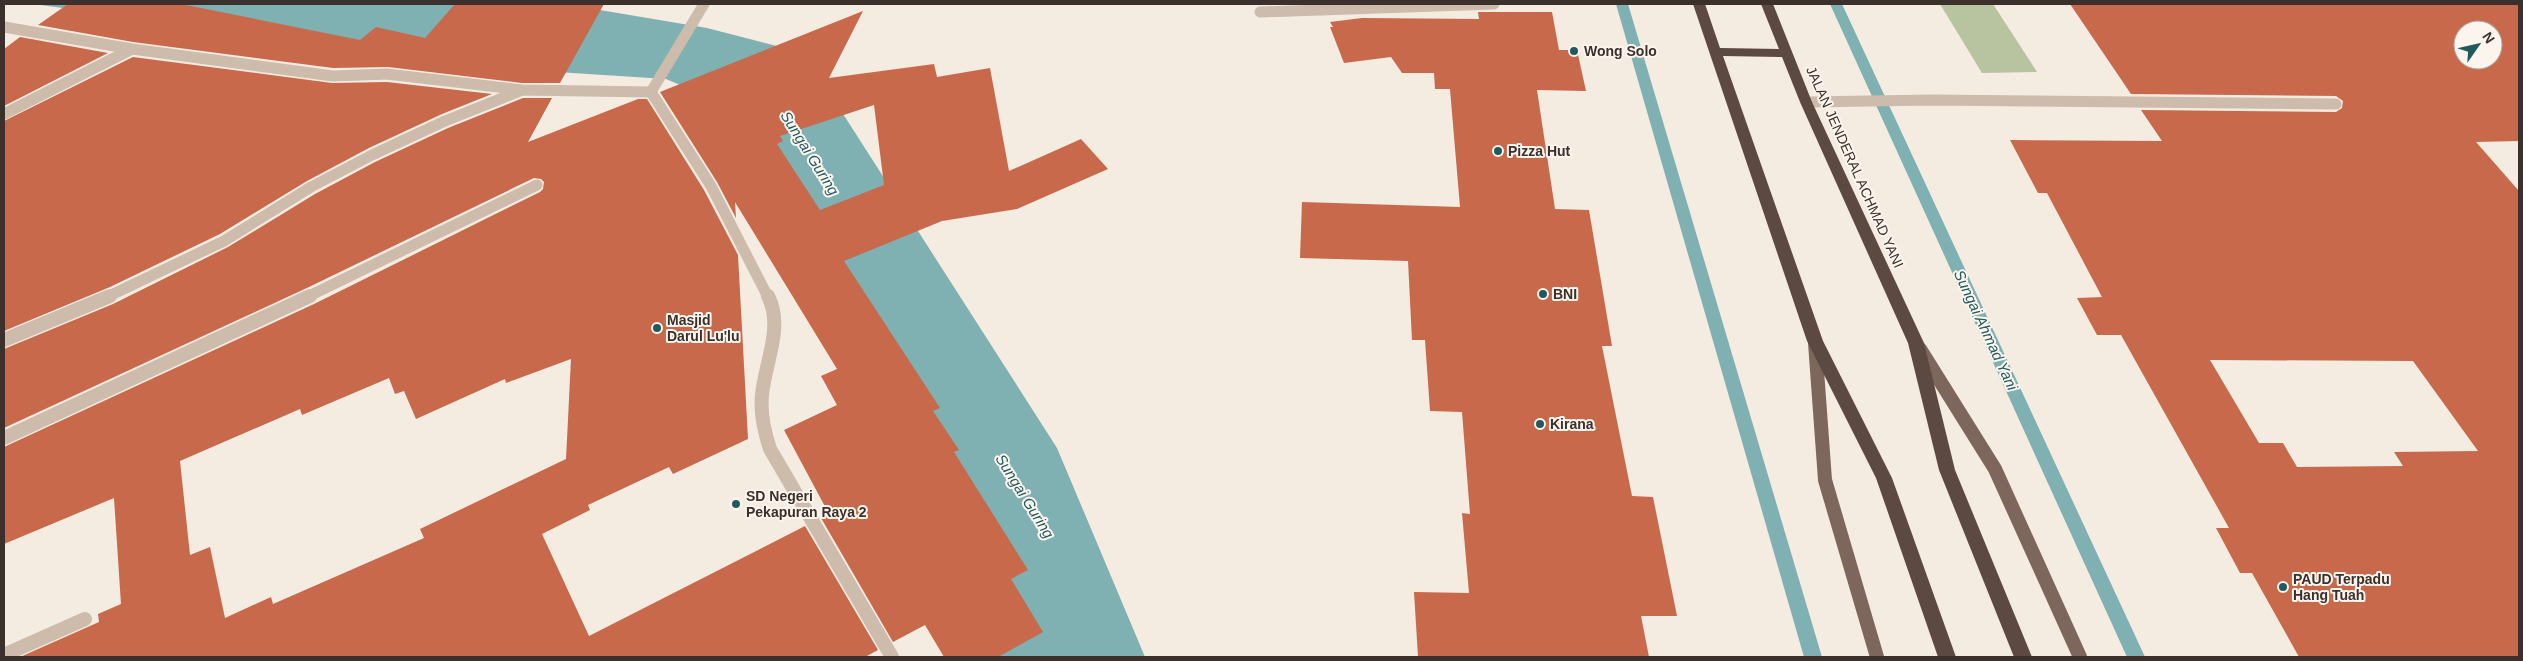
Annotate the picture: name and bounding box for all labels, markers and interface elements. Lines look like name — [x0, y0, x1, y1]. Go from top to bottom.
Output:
north arrow — [2453, 20, 2503, 70]
text: N — [2479, 29, 2498, 46]
place label: Wong Solo — [1584, 43, 1657, 59]
marker: Wong Solo — [1568, 45, 1580, 57]
street label: JALAN JENDERAL ACHMAD YANI — [1803, 64, 1907, 270]
water label: Sungai Guring — [777, 108, 843, 199]
place label: Pizza Hut — [1508, 143, 1571, 159]
marker: Pizza Hut — [1492, 145, 1504, 157]
water label: Sungai Ahmad Yani — [1951, 267, 2022, 393]
place label: BNI — [1553, 286, 1577, 302]
marker: BNI — [1537, 288, 1549, 300]
place label: Masjid Darul Lu'lu — [667, 312, 740, 344]
marker: Masjid Darul Lu'lu — [651, 322, 663, 334]
place label: Kirana — [1550, 416, 1594, 432]
marker: Kirana — [1534, 418, 1546, 430]
water label: Sungai Guring — [992, 451, 1058, 542]
place label: SD Negeri Pekapuran Raya 2 — [746, 488, 867, 520]
marker: SD Negeri Pekapuran Raya 2 — [730, 498, 742, 510]
place label: PAUD Terpadu Hang Tuah — [2293, 571, 2390, 603]
marker: PAUD Terpadu Hang Tuah — [2277, 581, 2289, 593]

